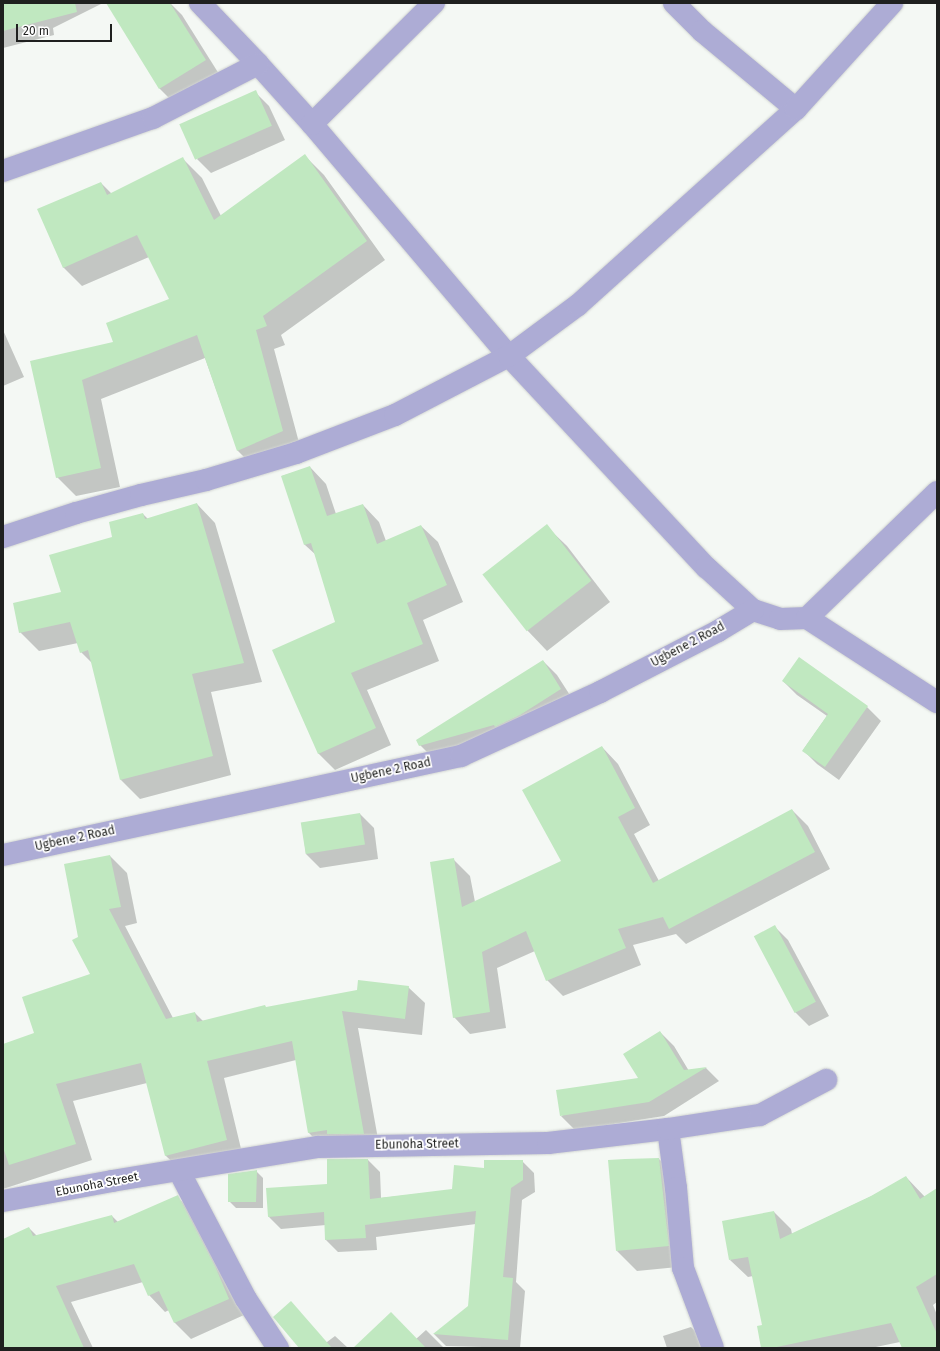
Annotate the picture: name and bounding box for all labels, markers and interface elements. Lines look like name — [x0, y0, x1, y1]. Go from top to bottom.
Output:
scale bar — [18, 16, 114, 42]
text: 20 m — [23, 24, 49, 38]
street label: Ugbene 2 Road — [649, 620, 727, 670]
street label: Ugbene 2 Road — [350, 755, 432, 787]
street label: Ugbene 2 Road — [34, 823, 116, 855]
street label: Ebunoha Street — [375, 1137, 459, 1153]
street label: Ebunoha Street — [54, 1170, 140, 1200]

